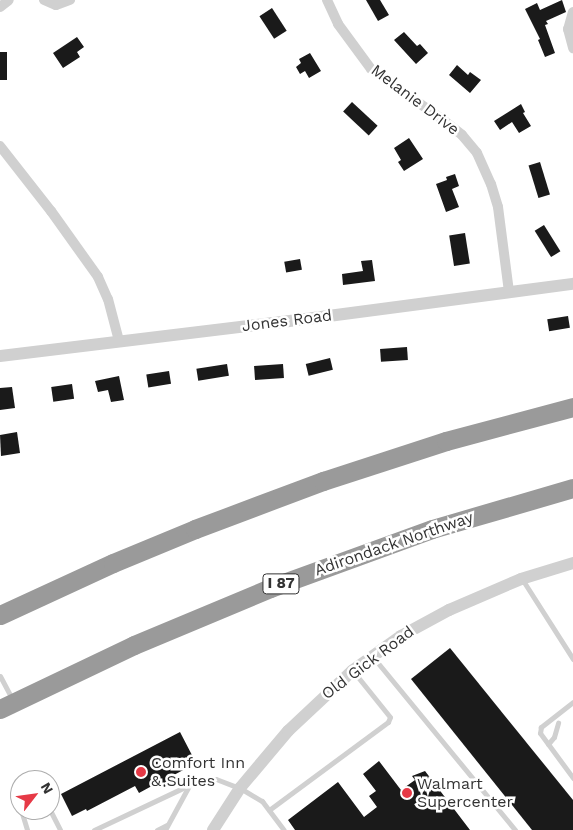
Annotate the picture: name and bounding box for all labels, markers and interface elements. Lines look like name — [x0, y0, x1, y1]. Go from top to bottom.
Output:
street label: Melanie Drive — [367, 61, 463, 139]
street label: Jones Road — [241, 306, 333, 336]
street label: Adirondack Northway — [312, 508, 476, 580]
road number: I 87 — [262, 572, 300, 596]
street label: Old Gick Road — [318, 622, 418, 704]
place label: Comfort Inn & Suites — [151, 753, 245, 791]
marker: Comfort Inn & Suites — [135, 766, 147, 778]
north arrow — [10, 770, 60, 820]
place label: Walmart Supercenter — [417, 774, 513, 812]
text: N — [38, 780, 57, 796]
marker: Walmart Supercenter — [401, 787, 413, 799]

